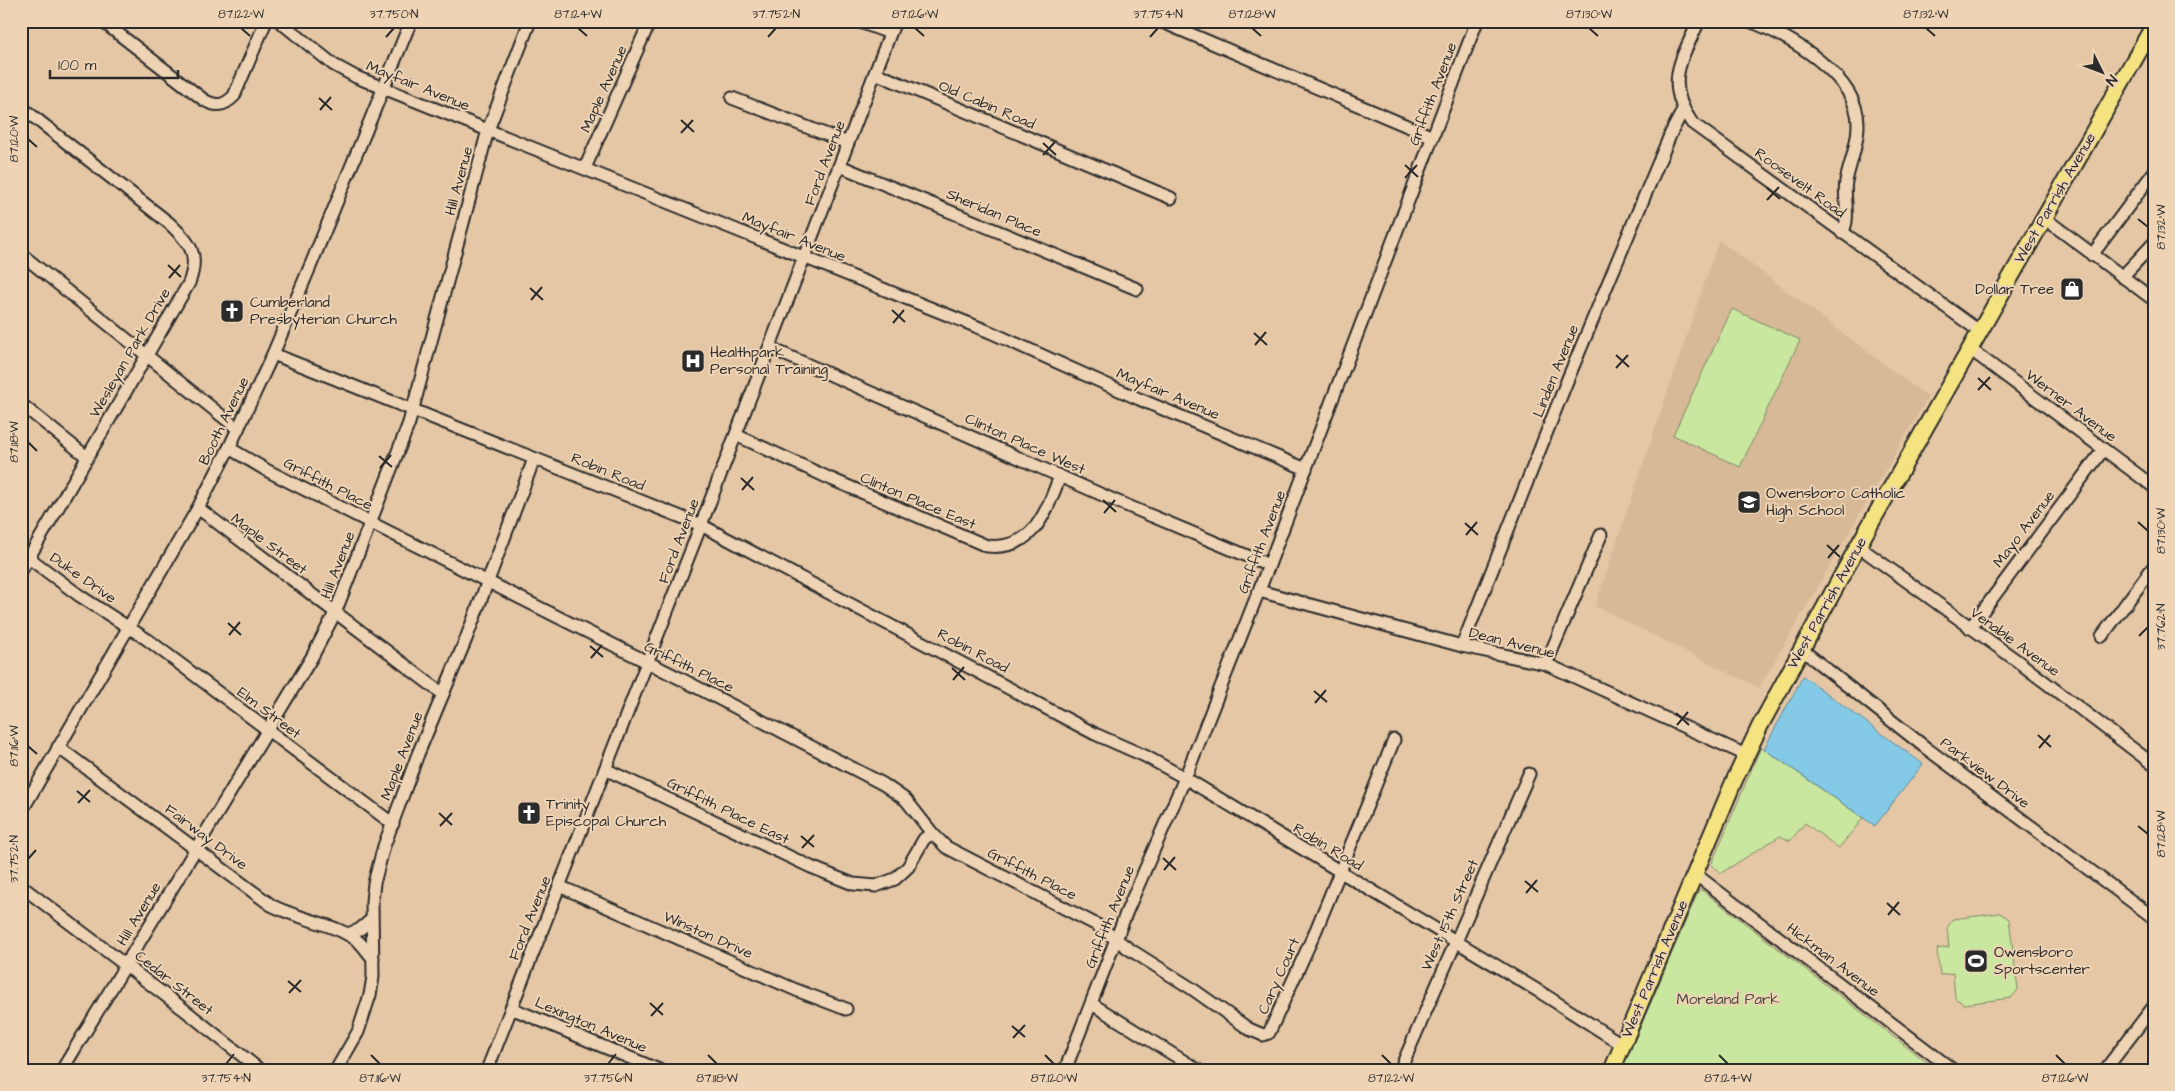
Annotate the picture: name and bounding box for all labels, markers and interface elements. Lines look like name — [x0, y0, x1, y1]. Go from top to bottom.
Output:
text: 87.122°W — [218, 6, 265, 23]
text: 37.750°N — [370, 6, 419, 23]
text: 87.124°W — [554, 6, 602, 23]
text: 37.752°N — [752, 6, 801, 23]
text: 87.126°W — [892, 6, 939, 23]
text: 37.754°N — [1133, 6, 1183, 23]
text: 87.128°W — [1229, 6, 1276, 23]
text: 87.130°W — [1566, 6, 1613, 23]
text: 87.132°W — [1903, 6, 1949, 23]
street label: Griffith Avenue — [1404, 39, 1462, 149]
street label: Maple Avenue — [575, 42, 633, 136]
scale bar — [50, 48, 178, 80]
north arrow — [2078, 48, 2128, 98]
text: 100 m — [58, 55, 97, 76]
street label: Mayfair Avenue — [363, 56, 473, 117]
text: N — [2100, 70, 2121, 90]
street label: Old Cabin Road — [935, 75, 1039, 135]
text: 87.120°W — [6, 115, 23, 162]
street label: Ford Avenue — [799, 117, 851, 209]
street label: West Parrish Avenue — [2009, 129, 2101, 267]
street label: Roosevelt Road — [1750, 143, 1850, 223]
street label: Hill Avenue — [440, 144, 478, 218]
street label: Sheridan Place — [943, 183, 1045, 243]
text: 87.132°W — [2153, 204, 2170, 250]
street label: Mayfair Avenue — [739, 207, 849, 268]
shop icon: Dollar Tree — [2059, 276, 2085, 302]
place label: Dollar Tree — [1975, 279, 2054, 300]
street label: Wesleyan Park Drive — [84, 284, 177, 422]
place label: Cumberland Presbyterian Church — [250, 292, 397, 331]
church icon: Cumberland Presbyterian Church — [219, 298, 245, 324]
street label: Linden Avenue — [1528, 322, 1584, 420]
place label: Healthpark Personal Training — [710, 342, 828, 381]
hospital icon: Healthpark Personal Training — [680, 348, 706, 374]
street label: Mayfair Avenue — [1113, 363, 1223, 426]
street label: Werner Avenue — [2021, 365, 2121, 447]
street label: Booth Avenue — [194, 373, 254, 469]
street label: Clinton Place West — [961, 408, 1089, 480]
text: 87.118°W — [6, 420, 23, 463]
street label: Robin Road — [568, 448, 648, 496]
street label: Griffith Place — [280, 452, 376, 516]
street label: Clinton Place East — [857, 467, 979, 535]
place label: Owensboro Catholic High School — [1766, 483, 1906, 522]
street label: Mayo Avenue — [1988, 486, 2061, 572]
street label: Griffith Avenue — [1233, 487, 1291, 597]
school or university icon: Owensboro Catholic High School — [1736, 489, 1762, 515]
street label: Ford Avenue — [653, 495, 705, 587]
text: 87.130°W — [2153, 507, 2170, 554]
street label: Maple Street — [226, 508, 312, 580]
street label: Hill Avenue — [316, 528, 360, 602]
street label: West Parrish Avenue — [1782, 533, 1872, 673]
street label: Duke Drive — [45, 547, 121, 609]
street label: Venable Avenue — [1966, 602, 2064, 682]
text: 37.762°N — [2153, 603, 2170, 651]
street label: Dean Avenue — [1467, 622, 1557, 664]
street label: Robin Road — [934, 623, 1013, 679]
street label: Griffith Place — [640, 636, 738, 698]
street label: Elm Street — [233, 682, 305, 744]
street label: Maple Avenue — [375, 709, 429, 803]
text: 87.116°W — [6, 725, 23, 767]
street label: Parkview Drive — [1936, 732, 2034, 814]
street label: Griffith Place East — [663, 772, 793, 850]
place label: Trinity Episcopal Church — [546, 794, 667, 832]
street label: Fairway Drive — [160, 799, 252, 876]
church icon: Trinity Episcopal Church — [516, 800, 542, 826]
text: 87.128°W — [2153, 810, 2170, 857]
street label: Robin Road — [1289, 818, 1367, 876]
text: 37.752°N — [6, 834, 23, 883]
street label: Griffith Place — [984, 842, 1080, 906]
street label: West 15th Street — [1416, 856, 1484, 974]
street label: Griffith Avenue — [1080, 862, 1140, 972]
street label: Ford Avenue — [503, 873, 557, 963]
street label: Hill Avenue — [112, 878, 166, 950]
street label: West Parrish Avenue — [1617, 897, 1693, 1041]
street label: Winston Drive — [660, 906, 756, 964]
street label: Hickman Avenue — [1782, 918, 1884, 1002]
street label: Cary Court — [1253, 934, 1306, 1018]
place label: Owensboro Sportscenter — [1994, 942, 2090, 980]
street label: Cedar Street — [130, 946, 218, 1020]
sports icon: Owensboro Sportscenter — [1963, 948, 1989, 974]
park label: Moreland Park — [1676, 989, 1780, 1010]
street label: Lexington Avenue — [531, 992, 650, 1059]
text: 37.754°N — [201, 1070, 251, 1087]
text: 87.116°W — [359, 1070, 401, 1087]
text: 37.756°N — [584, 1070, 633, 1087]
text: 87.118°W — [696, 1070, 739, 1087]
text: 87.120°W — [1031, 1070, 1078, 1087]
text: 87.122°W — [1368, 1070, 1415, 1087]
text: 87.124°W — [1704, 1070, 1752, 1087]
text: 87.126°W — [2042, 1070, 2089, 1087]

